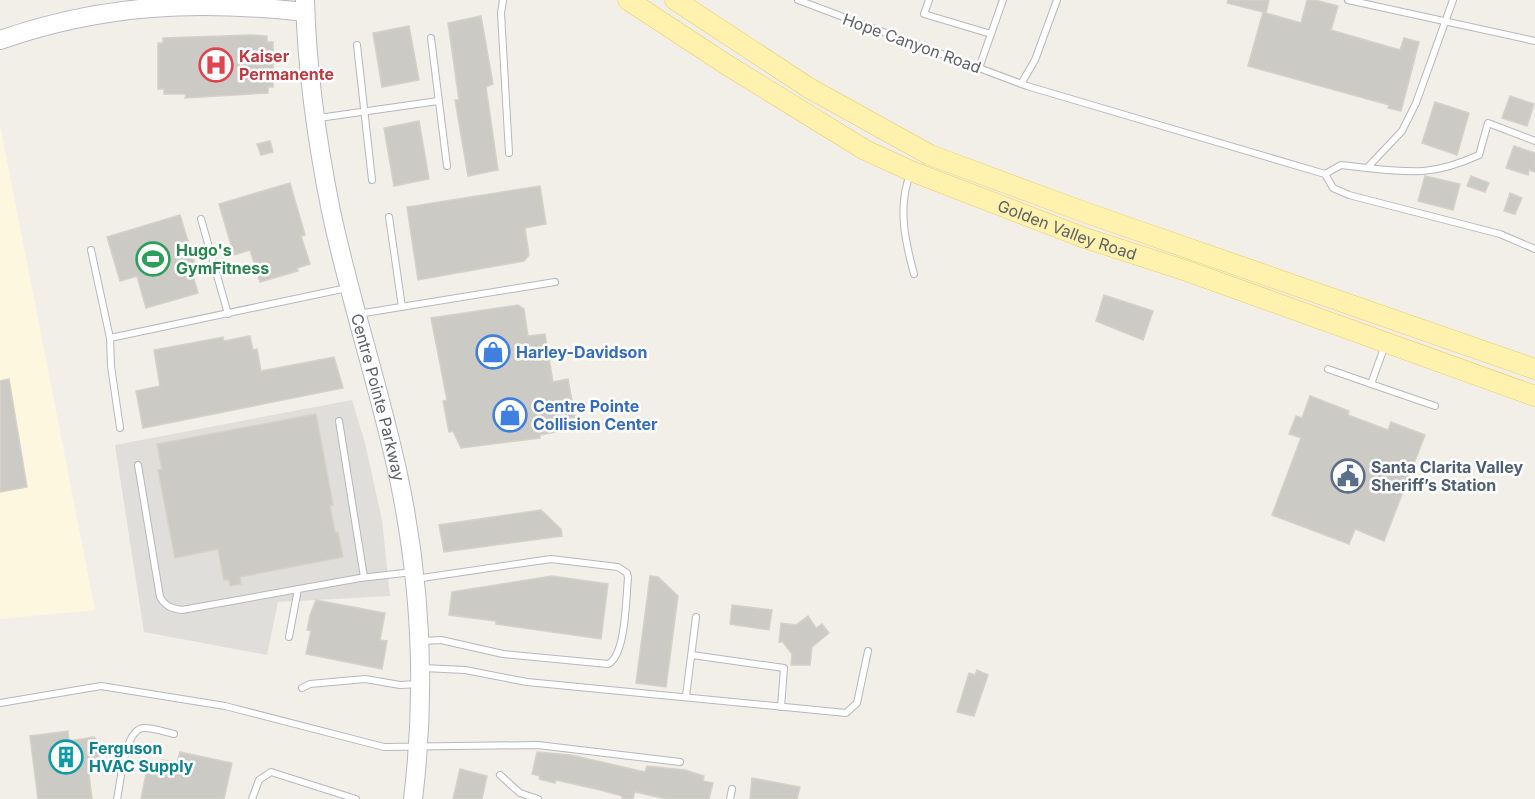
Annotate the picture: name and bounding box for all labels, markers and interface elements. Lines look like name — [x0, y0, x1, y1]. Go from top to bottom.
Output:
street label: Hope Canyon Road — [840, 9, 984, 77]
place label: Kaiser Permanente — [239, 46, 334, 84]
hospital icon: Kaiser Permanente — [198, 47, 234, 83]
street label: Golden Valley Road — [995, 195, 1139, 264]
place label: Hugo's GymFitness — [176, 240, 269, 278]
sports icon: Hugo's GymFitness — [135, 241, 171, 277]
street label: Centre Pointe Parkway — [347, 311, 409, 483]
shop icon: Harley-Davidson — [475, 334, 511, 370]
place label: Harley-Davidson — [516, 342, 647, 362]
place label: Centre Pointe Collision Center — [533, 396, 658, 434]
shop icon: Centre Pointe Collision Center — [492, 397, 528, 433]
place label: Santa Clarita Valley Sheriff’s Station — [1371, 457, 1523, 495]
public building icon: Santa Clarita Valley Sheriff’s Station — [1330, 458, 1366, 494]
place label: Ferguson HVAC Supply — [89, 738, 194, 776]
building icon: Ferguson HVAC Supply — [48, 739, 84, 775]

